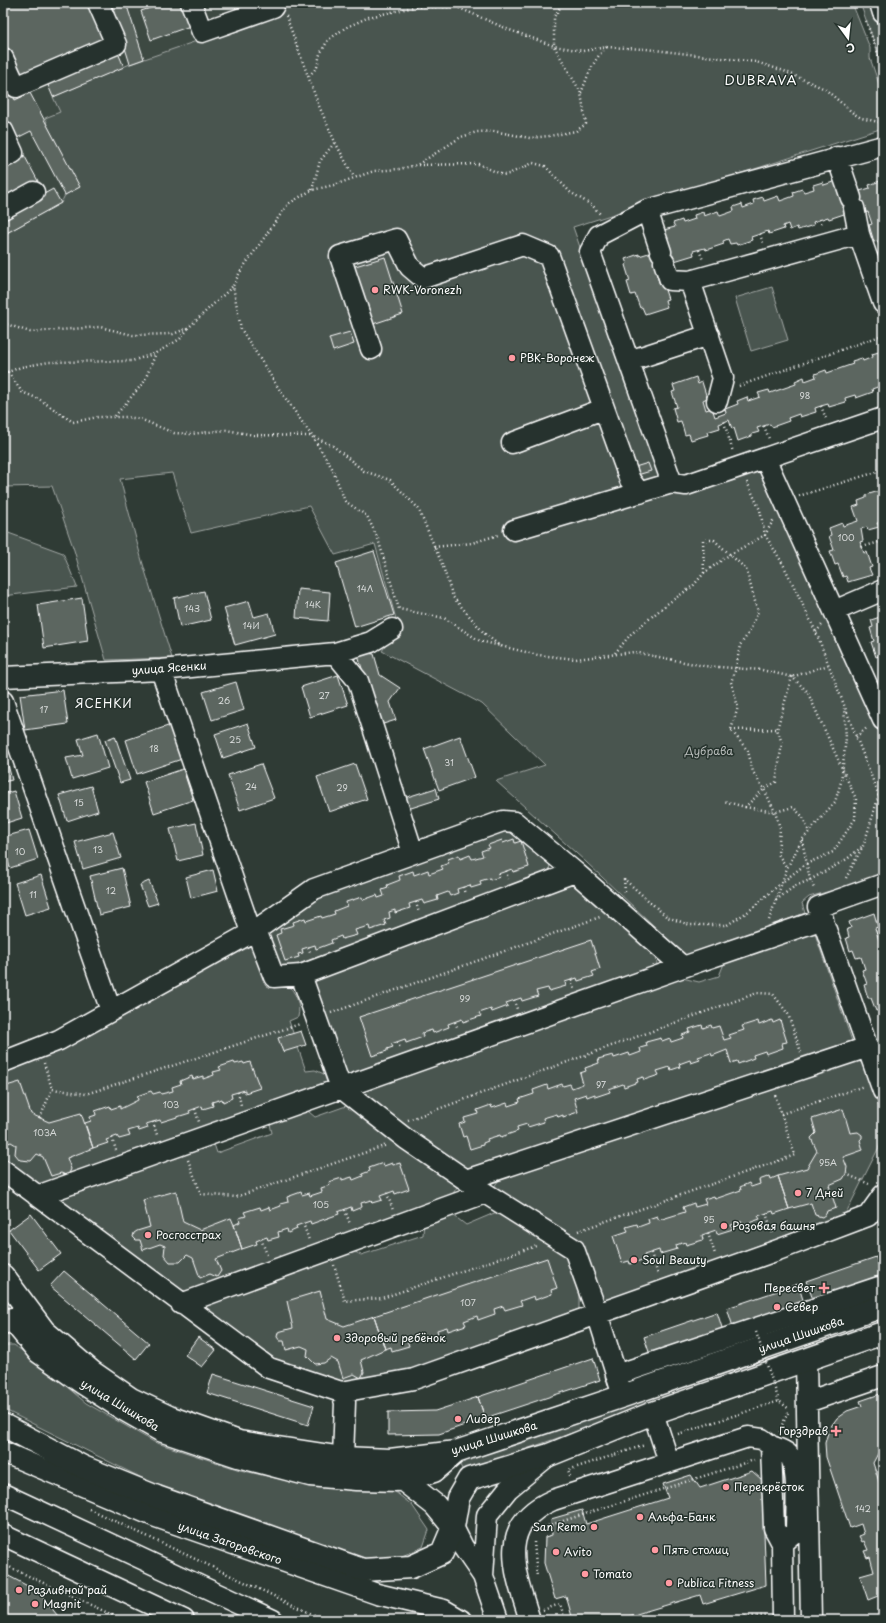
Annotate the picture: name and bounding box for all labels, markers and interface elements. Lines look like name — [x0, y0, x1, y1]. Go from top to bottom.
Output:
north arrow — [828, 18, 868, 58]
text: С — [845, 39, 857, 57]
district label: DUBRAVA — [725, 70, 797, 89]
place label: RWK-Voronezh — [383, 281, 462, 298]
marker: RWK-Voronezh — [370, 285, 380, 295]
place label: РВК-Воронеж — [520, 349, 595, 366]
marker: РВК-Воронеж — [507, 353, 517, 363]
house number: 98 — [800, 388, 810, 402]
house number: 100 — [837, 530, 855, 544]
house number: 14Л — [357, 581, 374, 595]
house number: 14К — [305, 597, 321, 611]
house number: 14З — [184, 601, 200, 615]
house number: 14И — [242, 618, 260, 632]
street label: улица Ясенки — [131, 656, 207, 679]
house number: 27 — [318, 688, 330, 702]
house number: 26 — [218, 693, 230, 707]
district label: ЯСЕНКИ — [75, 694, 133, 712]
house number: 17 — [40, 702, 49, 716]
house number: 25 — [229, 732, 241, 746]
house number: 18 — [149, 741, 159, 755]
park label: Дубрава — [684, 742, 733, 759]
house number: 31 — [444, 755, 454, 769]
house number: 24 — [245, 779, 257, 793]
house number: 29 — [336, 780, 348, 794]
house number: 15 — [74, 795, 84, 809]
house number: 13 — [93, 842, 103, 856]
house number: 10 — [15, 844, 26, 858]
house number: 12 — [106, 883, 116, 897]
house number: 11 — [29, 887, 37, 901]
house number: 99 — [460, 991, 471, 1005]
house number: 97 — [596, 1077, 606, 1091]
house number: 103 — [163, 1097, 179, 1111]
house number: 103А — [33, 1125, 57, 1139]
house number: 95А — [819, 1155, 837, 1169]
place label: 7 Дней — [806, 1184, 843, 1201]
marker: 7 Дней — [793, 1188, 803, 1198]
house number: 105 — [313, 1197, 329, 1211]
house number: 95 — [703, 1212, 715, 1226]
place label: Розовая башня — [732, 1217, 816, 1234]
marker: Розовая башня — [719, 1221, 729, 1231]
place label: Росгосстрах — [156, 1226, 221, 1243]
marker: Росгосстрах — [143, 1230, 153, 1240]
place label: Soul Beauty — [642, 1251, 707, 1268]
marker: Soul Beauty — [629, 1255, 639, 1265]
place label: Пересвет — [764, 1279, 816, 1296]
marker: Пересвет — [818, 1282, 830, 1294]
house number: 107 — [460, 1295, 476, 1309]
place label: Север — [785, 1298, 818, 1315]
marker: Север — [772, 1302, 782, 1312]
street label: улица Шишкова — [756, 1312, 846, 1357]
place label: Здоровый ребёнок — [344, 1329, 446, 1346]
marker: Здоровый ребёнок — [332, 1333, 342, 1343]
street label: улица Шишкова — [78, 1374, 163, 1435]
place label: Лидер — [466, 1410, 500, 1427]
marker: Лидер — [453, 1414, 463, 1424]
street label: улица Шишкова — [449, 1416, 539, 1459]
place label: Горздрав — [779, 1422, 828, 1439]
marker: Горздрав — [831, 1426, 841, 1436]
place label: Перекрёсток — [734, 1478, 805, 1495]
marker: Перекрёсток — [721, 1482, 731, 1492]
house number: 142 — [855, 1501, 871, 1515]
place label: Альфа-Банк — [648, 1508, 716, 1525]
marker: Альфа-Банк — [635, 1512, 645, 1522]
street label: улица Загоровского — [176, 1517, 284, 1568]
place label: San Remo — [533, 1518, 586, 1535]
marker: San Remo — [589, 1522, 599, 1532]
place label: Пять столиц — [663, 1541, 729, 1558]
place label: Avito — [564, 1543, 592, 1560]
marker: Пять столиц — [650, 1545, 660, 1555]
marker: Avito — [551, 1547, 561, 1557]
place label: Tomato — [593, 1565, 632, 1582]
marker: Tomato — [580, 1569, 590, 1579]
place label: Publica Fitness — [677, 1574, 754, 1591]
marker: Publica Fitness — [664, 1578, 674, 1588]
place label: Разливной рай — [27, 1581, 107, 1598]
marker: Разливной рай — [14, 1585, 24, 1595]
place label: Magnit — [43, 1595, 82, 1612]
marker: Magnit — [30, 1599, 40, 1609]

